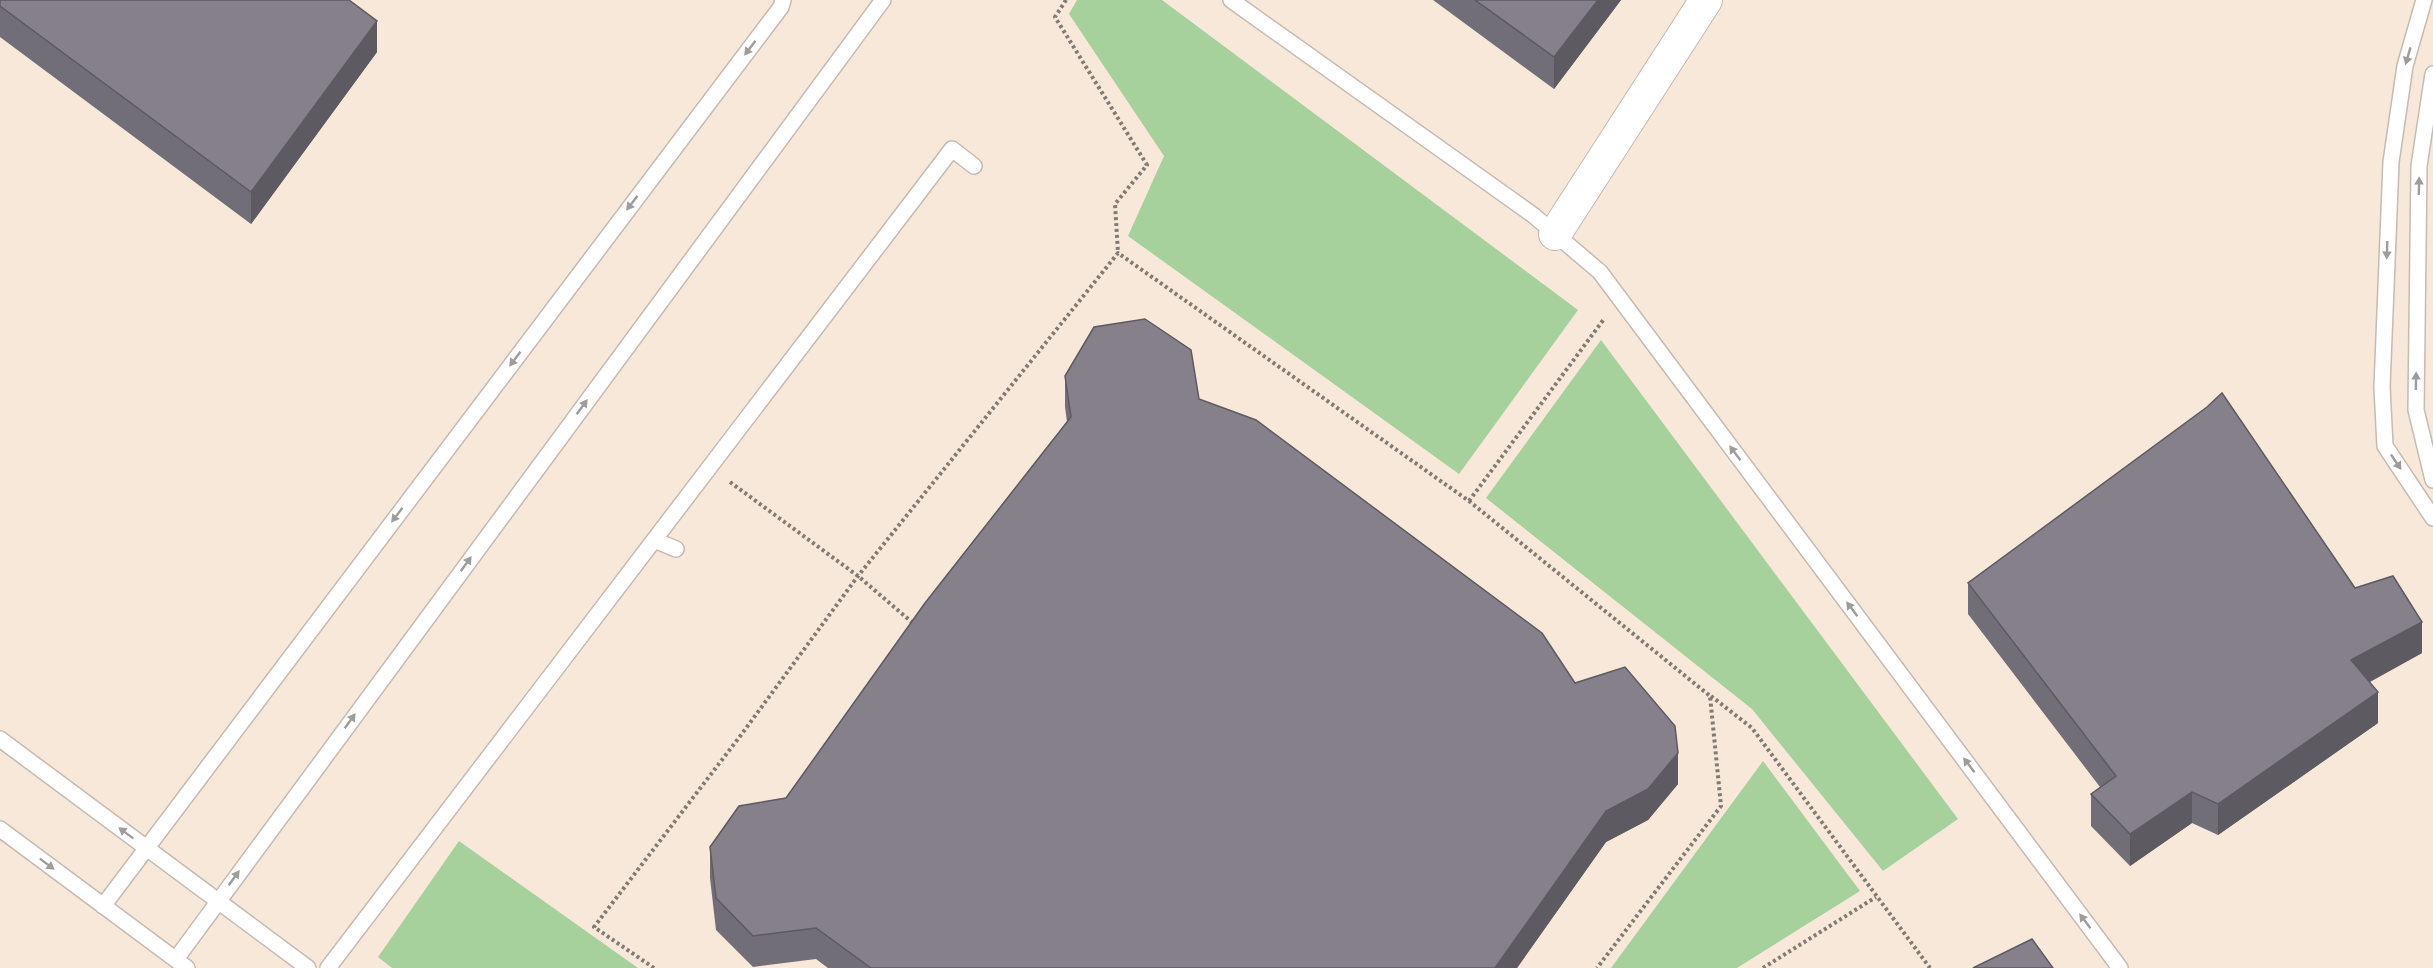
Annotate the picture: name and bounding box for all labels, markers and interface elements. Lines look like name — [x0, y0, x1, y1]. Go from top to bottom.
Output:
one-way arrow — [744, 40, 756, 56]
one-way arrow — [2403, 47, 2412, 65]
one-way arrow — [2414, 177, 2424, 196]
one-way arrow — [627, 196, 639, 211]
one-way arrow — [2382, 240, 2391, 259]
one-way arrow — [508, 351, 521, 367]
one-way arrow — [2411, 372, 2421, 391]
one-way arrow — [576, 400, 588, 416]
one-way arrow — [1729, 445, 1741, 461]
one-way arrow — [2390, 454, 2402, 470]
one-way arrow — [391, 506, 403, 522]
one-way arrow — [460, 556, 472, 572]
one-way arrow — [1846, 601, 1858, 616]
one-way arrow — [344, 713, 356, 729]
one-way arrow — [1962, 757, 1975, 773]
one-way arrow — [119, 827, 134, 839]
one-way arrow — [39, 857, 55, 870]
one-way arrow — [228, 870, 240, 886]
one-way arrow — [2080, 914, 2092, 929]

